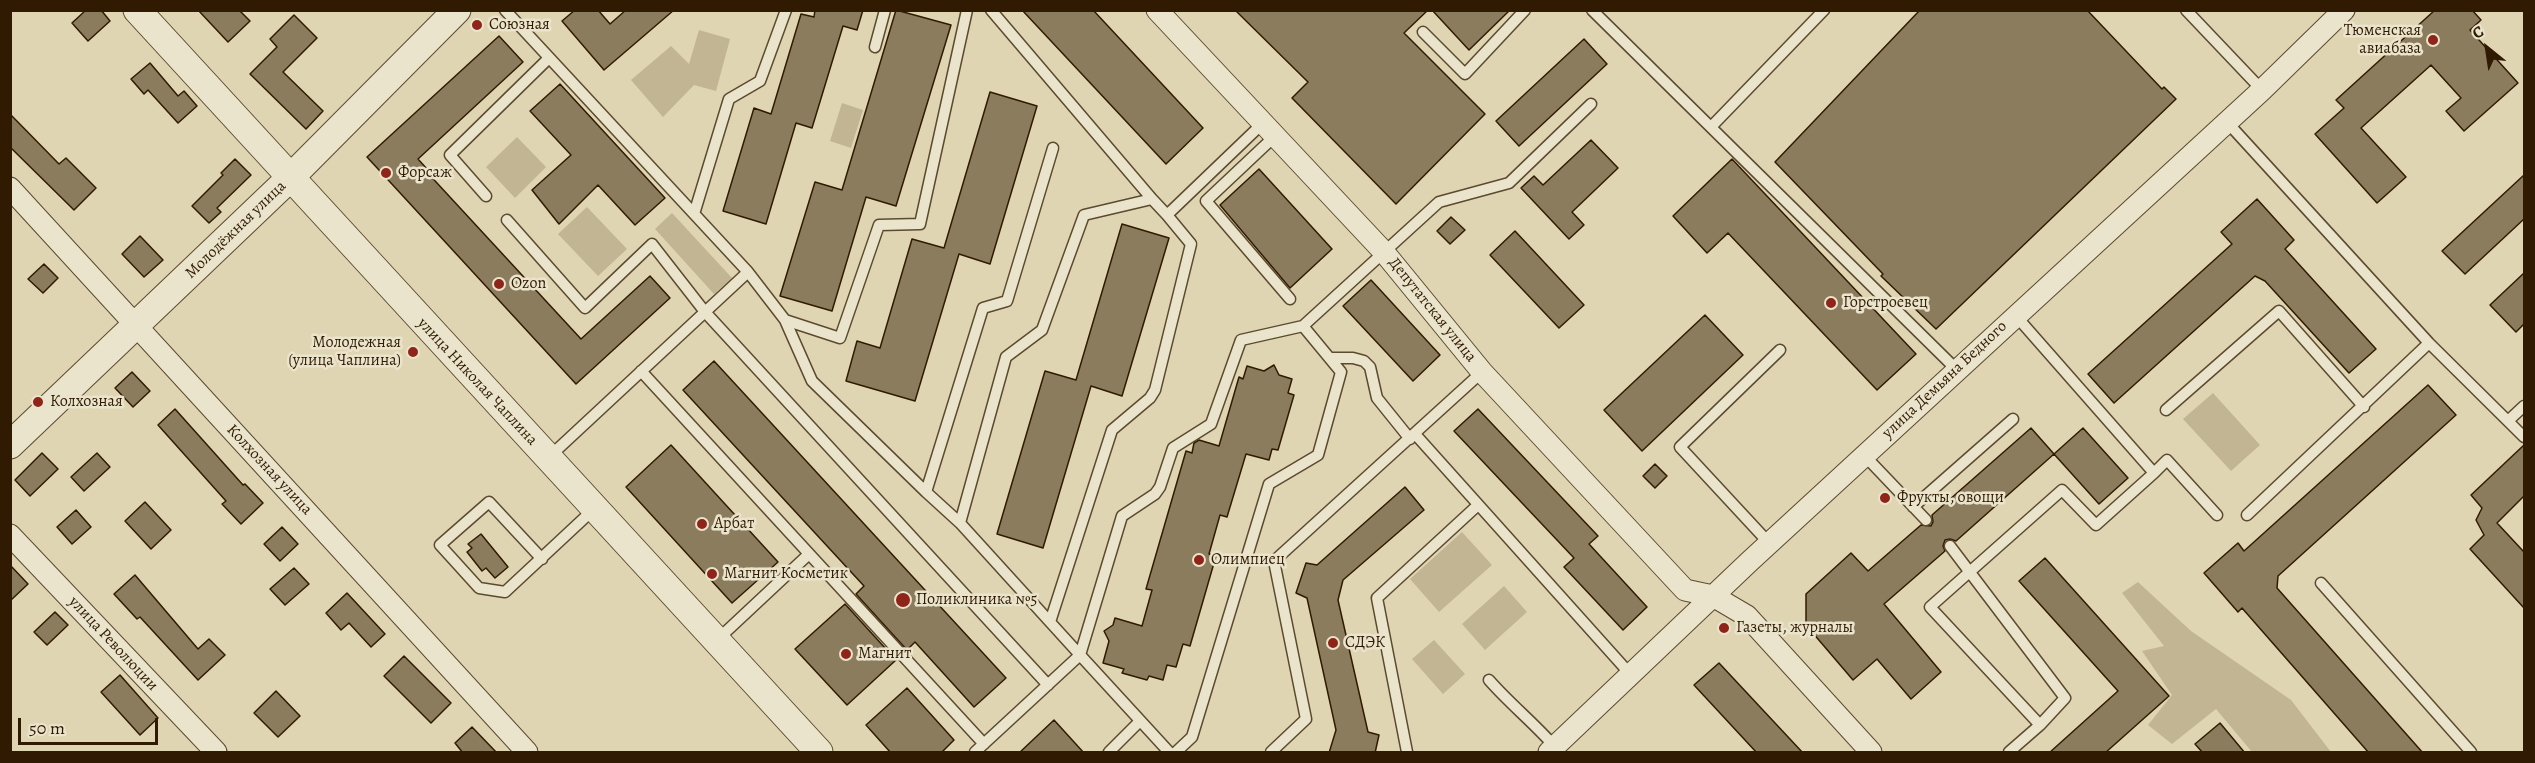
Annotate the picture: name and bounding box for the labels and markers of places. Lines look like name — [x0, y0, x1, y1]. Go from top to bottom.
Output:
place label: Союзная — [489, 15, 550, 35]
marker: Союзная — [470, 18, 484, 32]
place label: Тюменская авиабаза — [2344, 21, 2421, 59]
marker: Тюменская авиабаза — [2426, 33, 2440, 47]
place label: Форсаж — [398, 163, 452, 183]
marker: Форсаж — [379, 166, 393, 180]
place label: Ozon — [511, 274, 546, 294]
marker: Ozon — [492, 277, 506, 291]
place label: Горстроевец — [1843, 293, 1928, 313]
marker: Горстроевец — [1824, 296, 1838, 310]
place label: Молодежная (улица Чаплина) — [288, 333, 401, 371]
marker: Молодежная (улица Чаплина) — [406, 345, 420, 359]
place label: Колхозная — [50, 392, 123, 412]
marker: Колхозная — [31, 395, 45, 409]
place label: Фрукты, овощи — [1897, 488, 2004, 508]
marker: Фрукты, овощи — [1878, 491, 1892, 505]
place label: Арбат — [714, 514, 754, 534]
marker: Арбат — [695, 517, 709, 531]
place label: Олимпиец — [1211, 550, 1285, 570]
marker: Олимпиец — [1192, 553, 1206, 567]
place label: Магнит Косметик — [724, 564, 848, 584]
marker: Магнит Косметик — [705, 567, 719, 581]
place label: Поликлиника №5 — [916, 590, 1037, 610]
marker: Поликлиника №5 — [894, 591, 912, 609]
place label: Газеты, журналы — [1736, 618, 1853, 638]
marker: Газеты, журналы — [1717, 621, 1731, 635]
place label: СДЭК — [1345, 633, 1385, 653]
marker: СДЭК — [1326, 636, 1340, 650]
place label: Магнит — [858, 644, 911, 664]
marker: Магнит — [839, 647, 853, 661]

